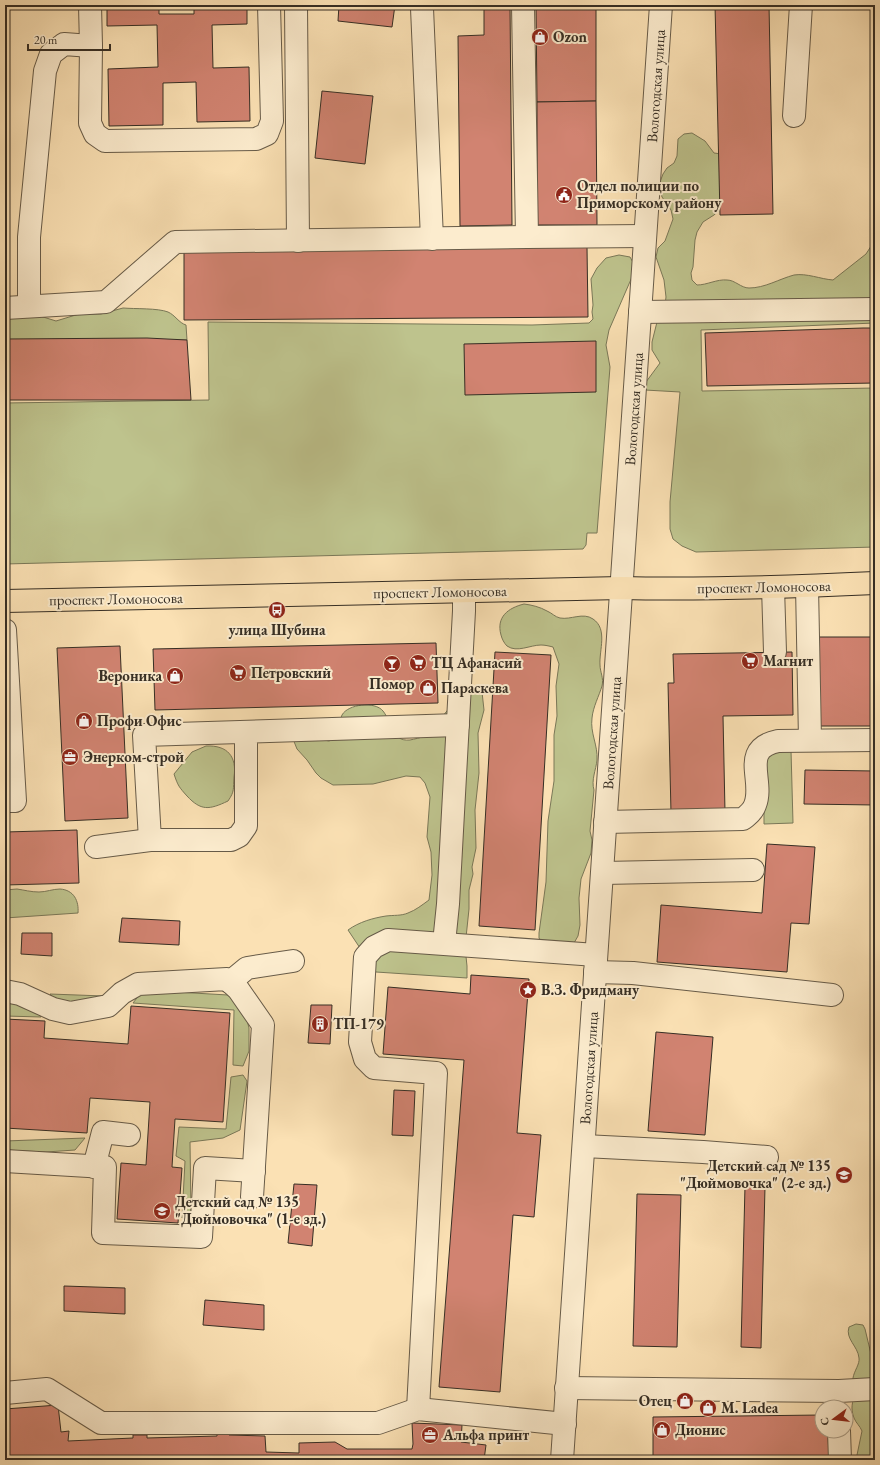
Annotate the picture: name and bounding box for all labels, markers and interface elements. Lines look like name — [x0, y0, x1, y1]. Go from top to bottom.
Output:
scale bar — [28, 26, 110, 52]
shop icon: Ozon — [530, 27, 550, 47]
place label: Ozon — [553, 27, 588, 46]
street label: Вологодская улица — [642, 29, 669, 143]
text: 20 m — [34, 32, 58, 48]
place label: Отдел полиции по Приморскому району — [577, 176, 722, 212]
public building icon: Отдел полиции по Приморскому району — [554, 185, 574, 205]
street label: Вологодская улица — [620, 352, 647, 466]
street label: проспект Ломоносова — [697, 576, 831, 597]
street label: проспект Ломоносова — [373, 581, 507, 602]
street label: проспект Ломоносова — [49, 588, 183, 609]
bus stop icon: улица Шубина — [267, 600, 287, 620]
place label: улица Шубина — [228, 620, 326, 639]
supermarket icon: Магнит — [740, 651, 760, 671]
place label: Магнит — [763, 651, 813, 670]
supermarket icon: ТЦ Афанасий — [408, 653, 428, 673]
place label: ТЦ Афанасий — [431, 653, 522, 672]
bar icon: Помор — [382, 654, 402, 674]
supermarket icon: Петровский — [228, 663, 248, 683]
place label: Петровский — [251, 663, 331, 682]
place label: Вероника — [98, 666, 162, 685]
shop icon: Вероника — [165, 666, 185, 686]
place label: Помор — [369, 674, 415, 693]
street label: Вологодская улица — [598, 676, 625, 790]
shop icon: Параскева — [418, 678, 438, 698]
place label: Параскева — [441, 678, 509, 697]
shop icon: Профи Офис — [74, 711, 94, 731]
place label: Профи Офис — [97, 711, 182, 730]
office icon: Энерком-строй — [60, 747, 80, 767]
place label: Энерком-строй — [83, 747, 184, 766]
place icon: В.З. Фридману — [518, 980, 538, 1000]
place label: В.З. Фридману — [541, 980, 640, 999]
street label: Вологодская улица — [575, 1011, 602, 1125]
building icon: ТП-179 — [310, 1014, 330, 1034]
place label: ТП-179 — [333, 1014, 384, 1033]
place label: Детский сад № 135 "Дюймовочка" (2-е зд.) — [680, 1156, 831, 1192]
school or university icon: Детский сад № 135 "Дюймовочка" (2-е зд.) — [834, 1165, 854, 1185]
place label: Детский сад № 135 "Дюймовочка" (1-е зд.) — [175, 1192, 326, 1228]
school or university icon: Детский сад № 135 "Дюймовочка" (1-е зд.) — [152, 1201, 172, 1221]
place label: Отец — [639, 1391, 672, 1410]
shop icon: Отец — [675, 1391, 695, 1411]
shop icon: M. Ladea — [698, 1398, 718, 1418]
place label: M. Ladea — [721, 1398, 779, 1417]
north arrow — [814, 1399, 854, 1439]
text: С — [817, 1416, 832, 1427]
shop icon: Дионис — [652, 1420, 672, 1440]
place label: Дионис — [675, 1420, 726, 1439]
office icon: Альфа принт — [420, 1425, 440, 1445]
place label: Альфа принт — [442, 1425, 529, 1444]

